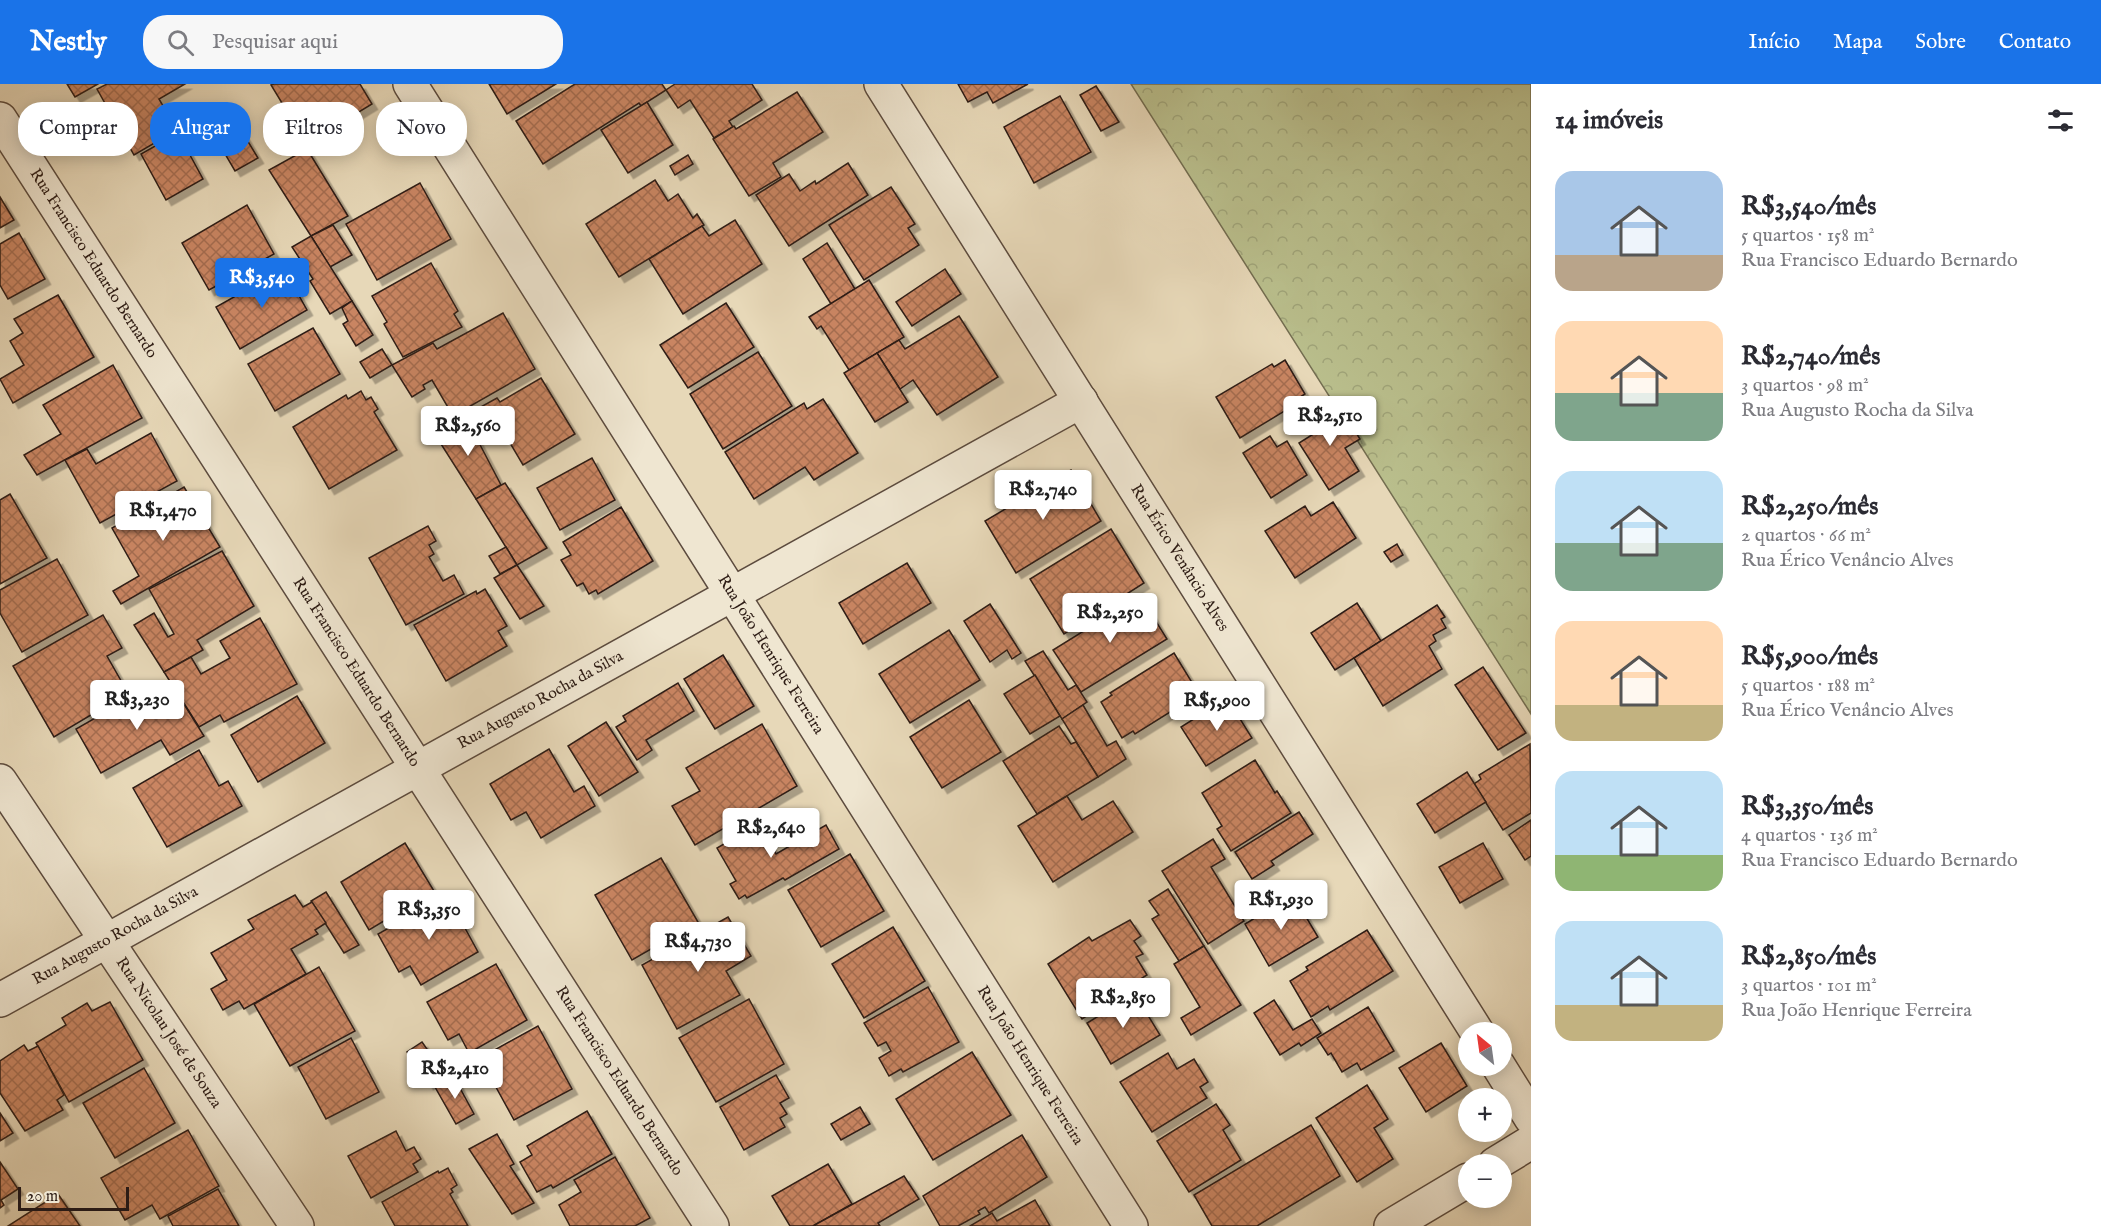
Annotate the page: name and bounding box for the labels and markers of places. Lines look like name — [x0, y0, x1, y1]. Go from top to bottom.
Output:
pin: R$3,540 — [207, 258, 317, 309]
pin: R$2,510 — [1275, 396, 1385, 447]
pin: R$2,560 — [413, 406, 523, 457]
pin: R$2,740 — [988, 470, 1098, 521]
pin: R$1,470 — [108, 491, 218, 542]
pin: R$2,250 — [1055, 593, 1165, 644]
pin: R$3,230 — [82, 680, 192, 731]
pin: R$5,900 — [1162, 681, 1272, 732]
pin: R$2,640 — [716, 808, 826, 859]
pin: R$1,930 — [1226, 880, 1336, 931]
pin: R$3,350 — [374, 890, 484, 941]
pin: R$4,730 — [643, 922, 753, 973]
pin: R$2,850 — [1068, 978, 1178, 1029]
pin: R$2,410 — [400, 1049, 510, 1100]

